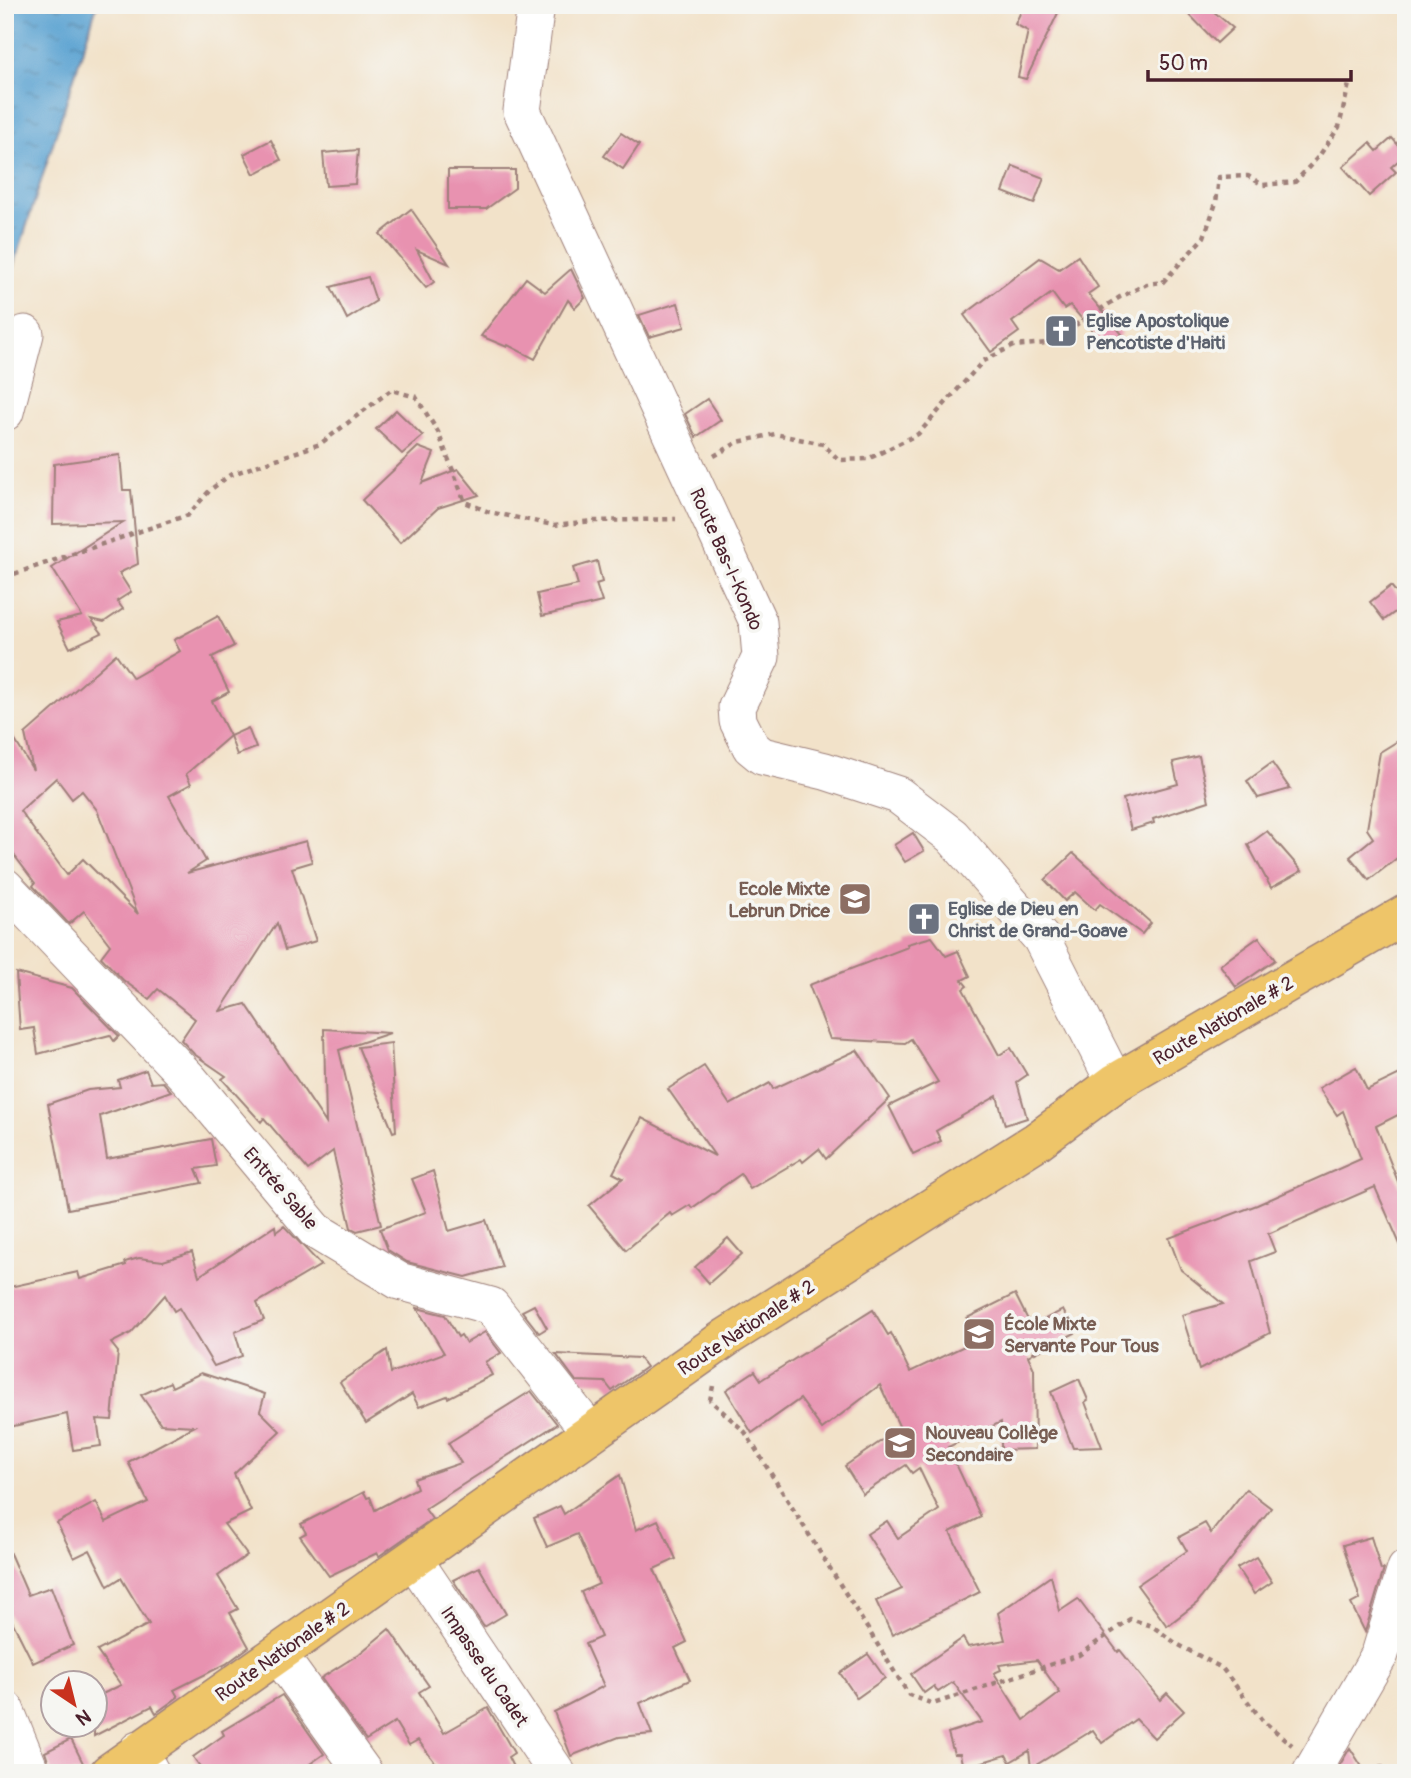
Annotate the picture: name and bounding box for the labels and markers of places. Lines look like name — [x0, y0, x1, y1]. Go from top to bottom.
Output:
place label: Eglise Apostolique Pencotiste d'Haiti — [1086, 309, 1230, 355]
church icon: Eglise Apostolique Pencotiste d'Haiti — [1042, 312, 1080, 350]
place label: Ecole Mixte Lebrun Drice — [728, 877, 831, 923]
school or university icon: Ecole Mixte Lebrun Drice — [836, 880, 874, 918]
place label: Eglise de Dieu en Christ de Grand-Goave — [948, 897, 1128, 943]
church icon: Eglise de Dieu en Christ de Grand-Goave — [905, 900, 943, 938]
place label: École Mixte Servante Pour Tous — [1004, 1312, 1159, 1358]
school or university icon: École Mixte Servante Pour Tous — [960, 1315, 998, 1353]
place label: Nouveau Collège Secondaire — [925, 1421, 1058, 1467]
school or university icon: Nouveau Collège Secondaire — [881, 1424, 919, 1462]

